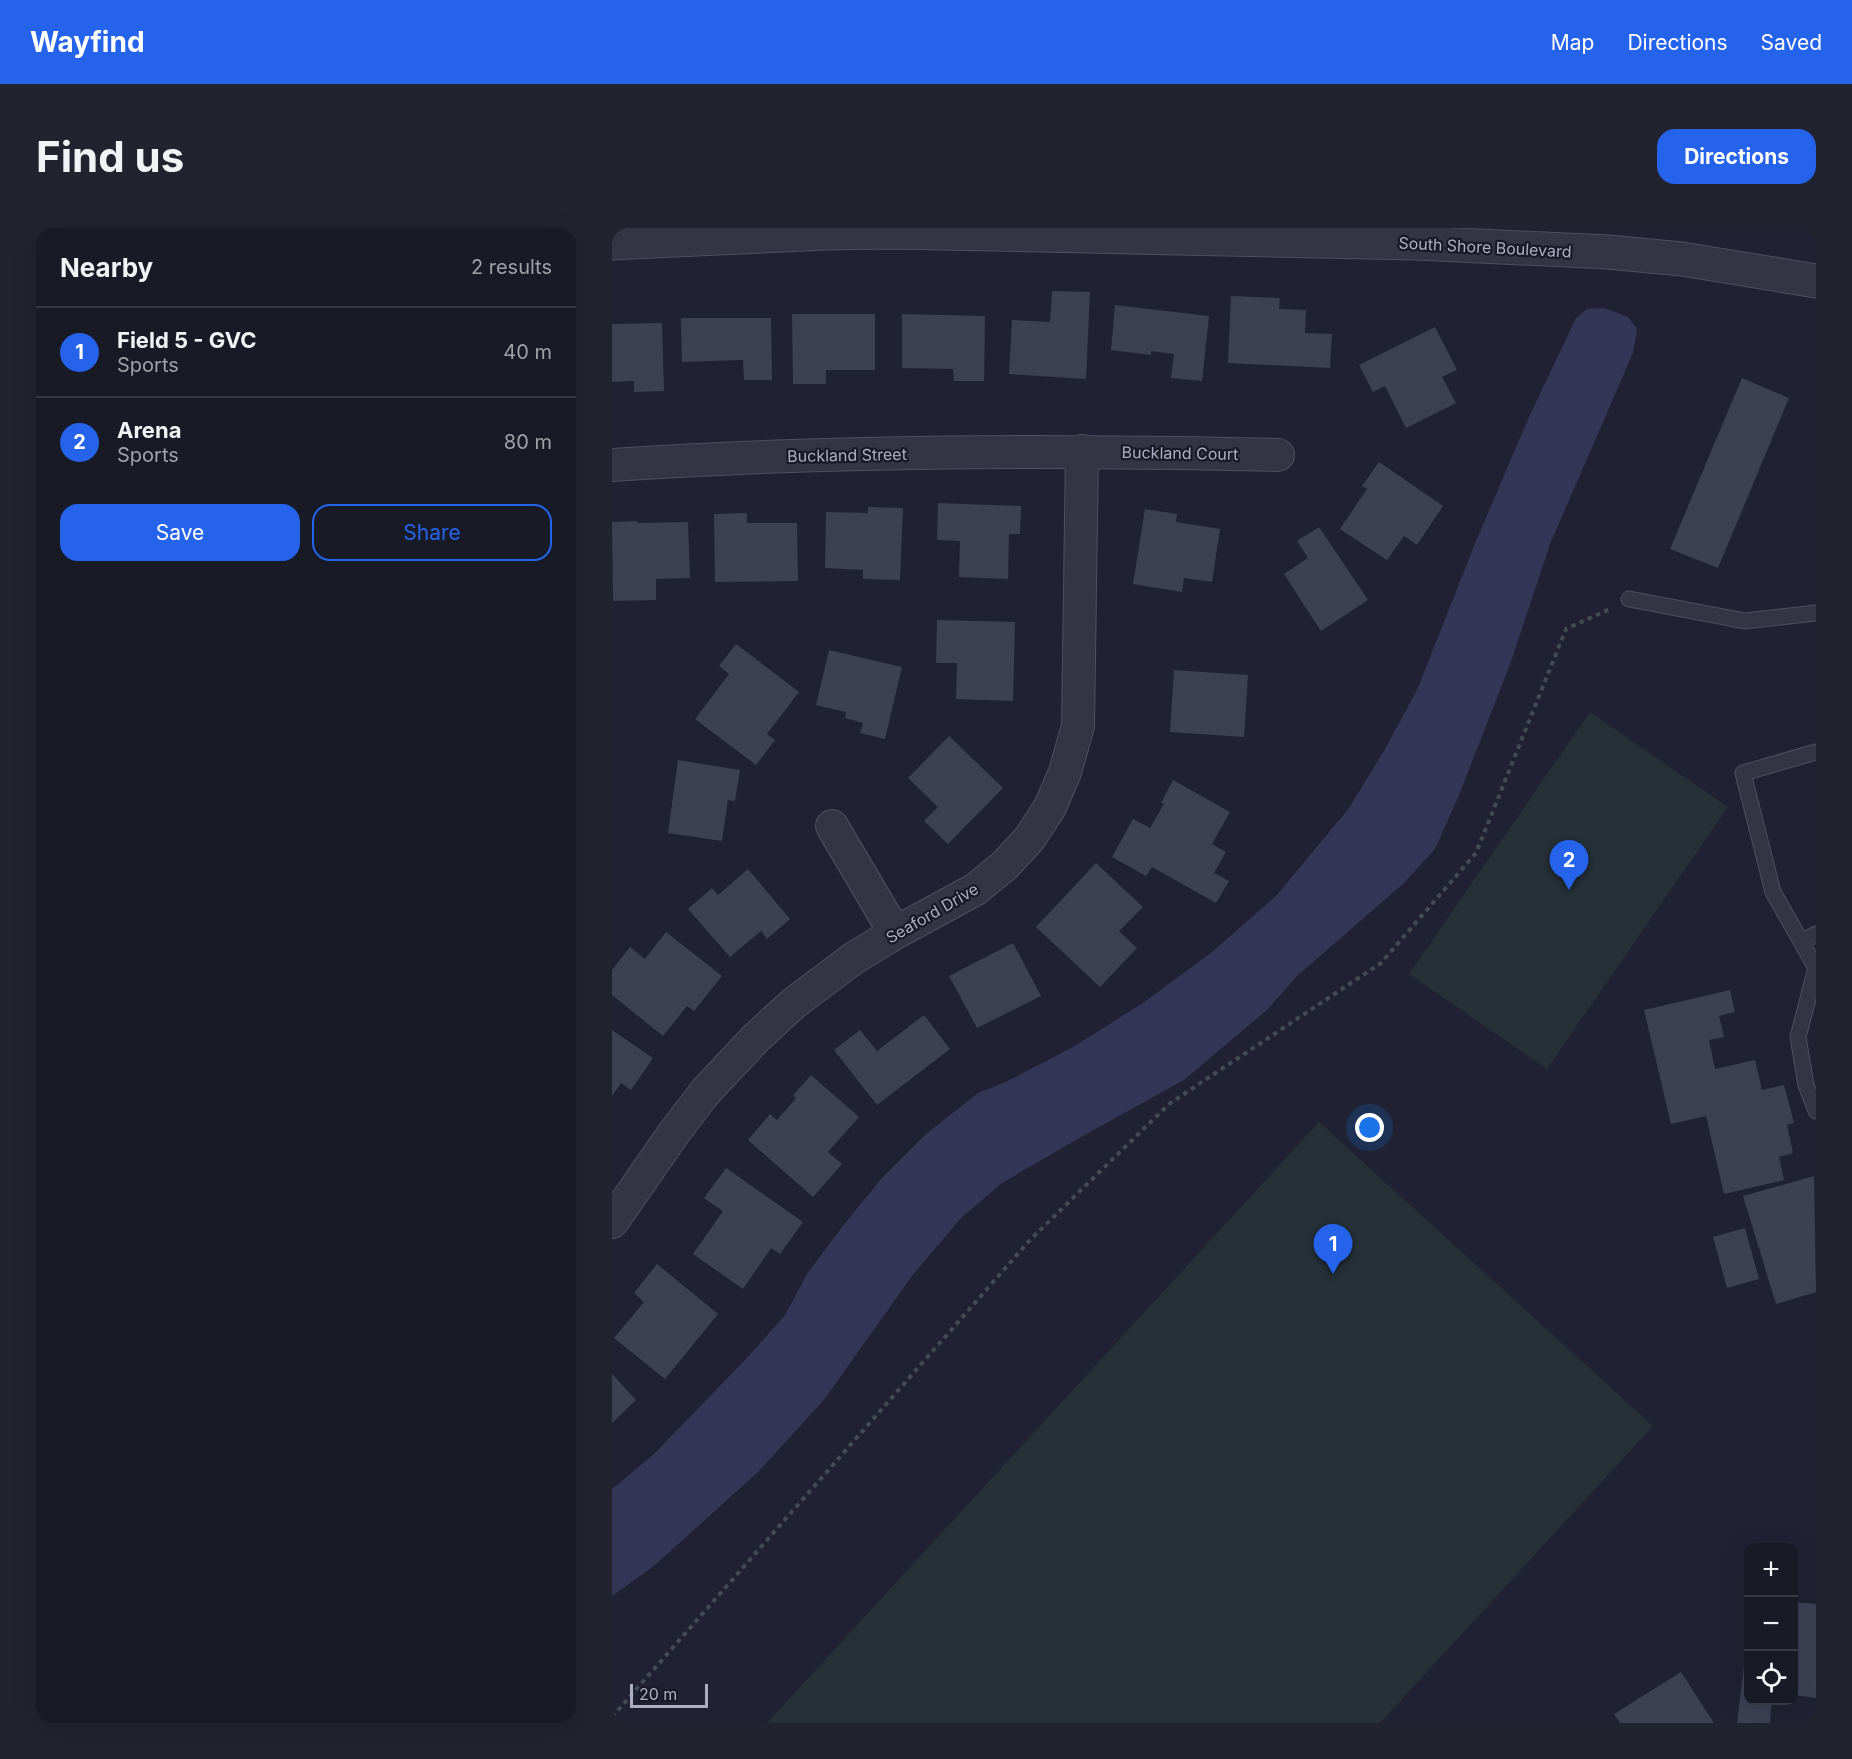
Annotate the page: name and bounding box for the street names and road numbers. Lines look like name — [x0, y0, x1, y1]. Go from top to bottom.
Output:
street label: South Shore Boulevard — [1398, 232, 1572, 262]
street label: Buckland Court — [1121, 442, 1239, 464]
street label: Buckland Street — [787, 444, 907, 466]
street label: Seaford Drive — [882, 878, 982, 948]

